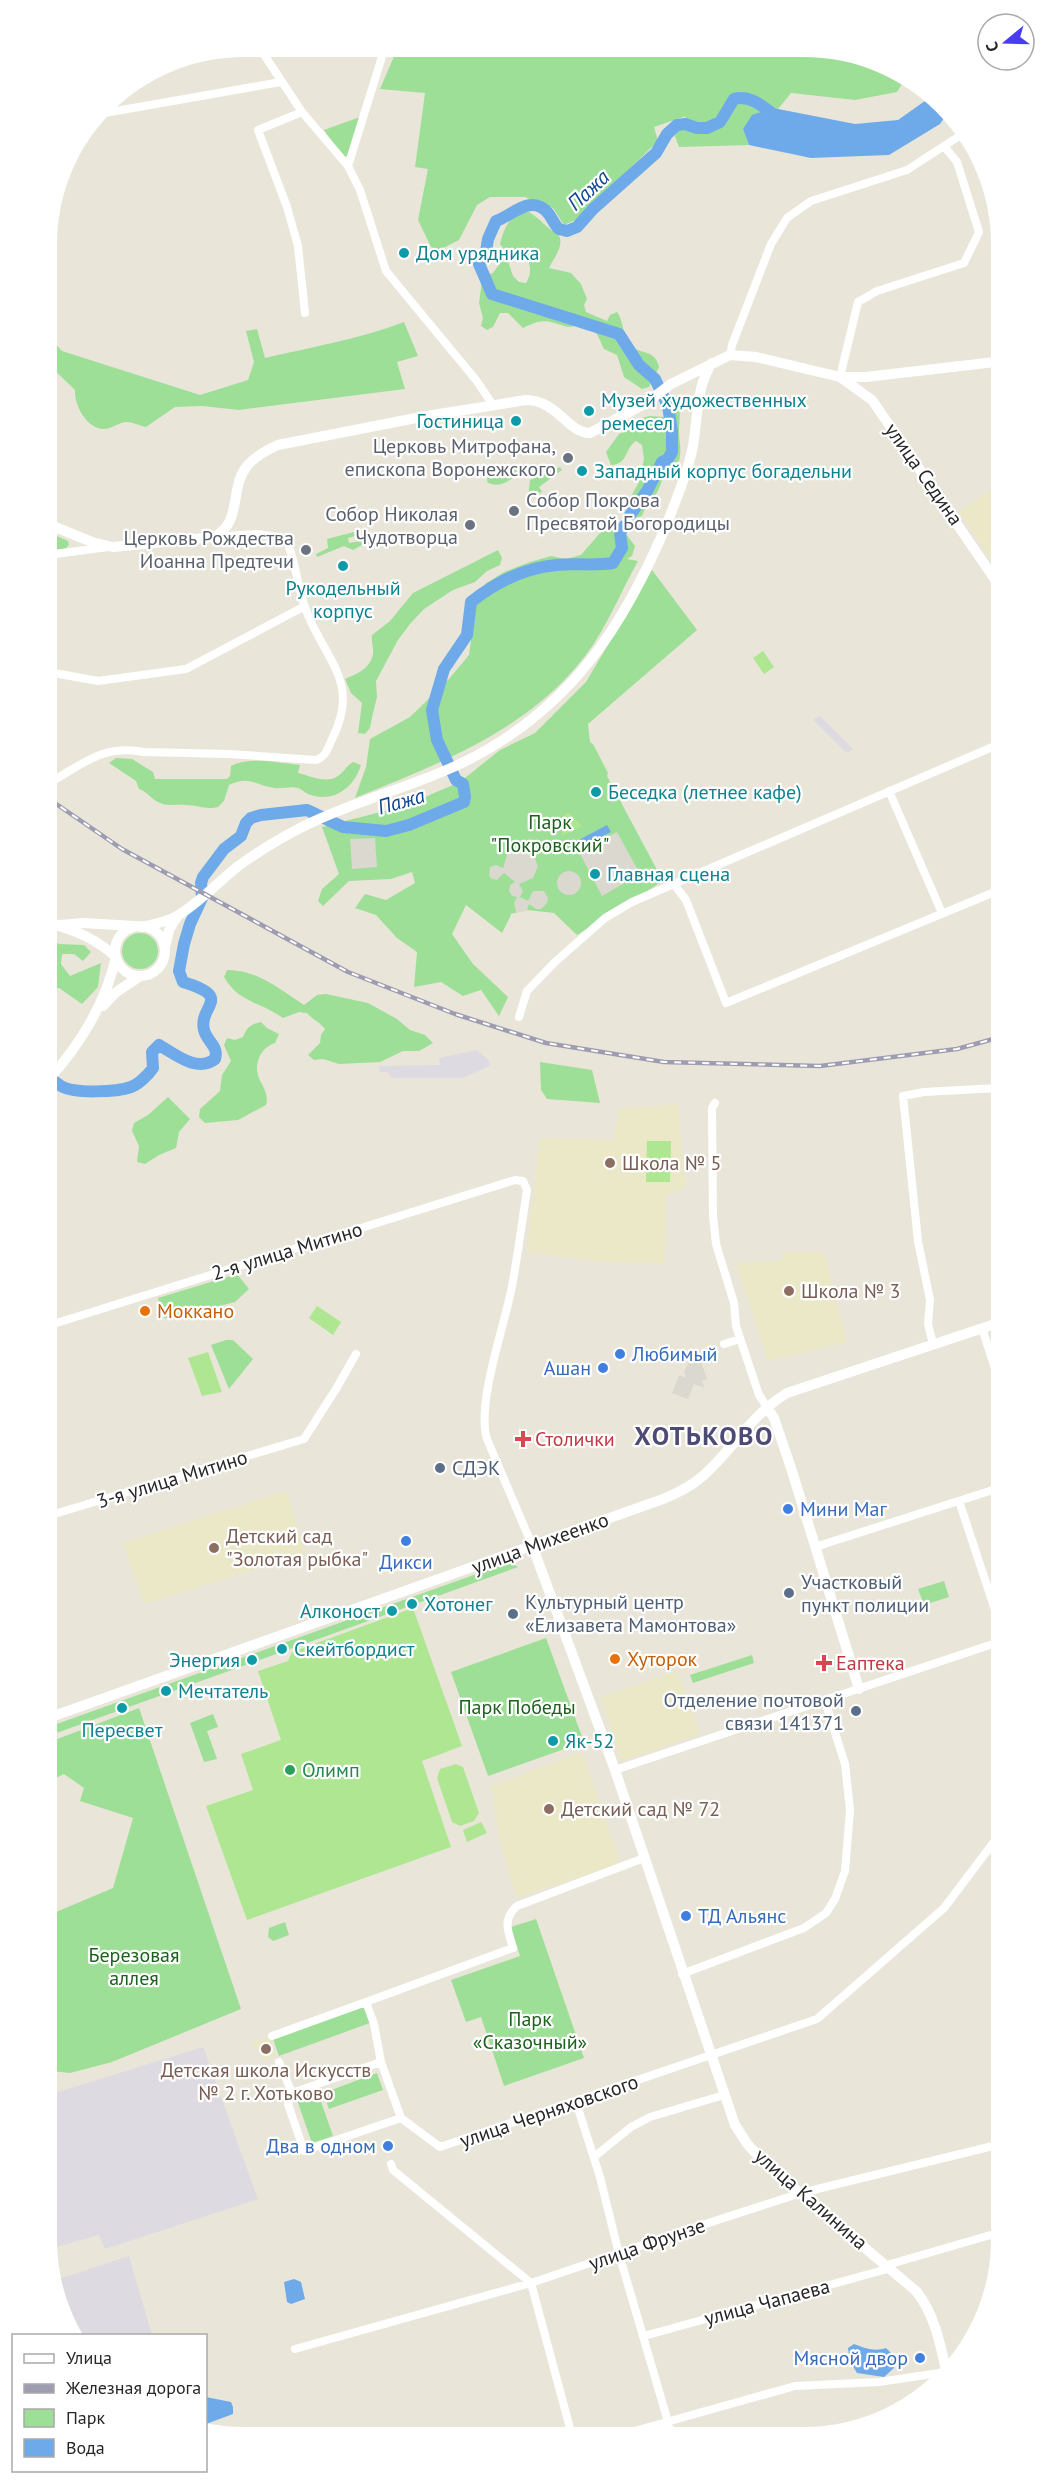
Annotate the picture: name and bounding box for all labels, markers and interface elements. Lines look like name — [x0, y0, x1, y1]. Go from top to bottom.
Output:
north arrow — [976, 12, 1036, 72]
text: С — [981, 39, 1003, 54]
water label: Пажа — [561, 163, 615, 216]
place label: Дом урядника — [416, 240, 540, 266]
marker: Дом урядника — [397, 246, 411, 260]
place label: Музей художественных ремесел — [601, 387, 807, 436]
marker: Музей художественных ремесел — [582, 404, 596, 418]
place label: Гостиница — [416, 408, 504, 434]
marker: Гостиница — [509, 414, 523, 428]
street label: улица Седина — [879, 418, 969, 530]
place label: Церковь Митрофана, епископа Воронежского — [345, 433, 556, 482]
marker: Церковь Митрофана, епископа Воронежского — [561, 451, 575, 465]
place label: Западный корпус богадельни — [594, 458, 852, 484]
marker: Западный корпус богадельни — [575, 464, 589, 478]
place label: Собор Покрова Пресвятой Богородицы — [526, 487, 730, 536]
place label: Собор Николая Чудотворца — [325, 501, 458, 550]
marker: Собор Покрова Пресвятой Богородицы — [507, 504, 521, 518]
marker: Собор Николая Чудотворца — [463, 518, 477, 532]
place label: Церковь Рождества Иоанна Предтечи — [124, 525, 294, 574]
marker: Церковь Рождества Иоанна Предтечи — [299, 543, 313, 557]
marker: Рукодельный корпус — [336, 559, 350, 573]
place label: Рукодельный корпус — [285, 575, 401, 624]
place label: Беседка (летнее кафе) — [608, 779, 802, 805]
water label: Пажа — [374, 781, 429, 821]
marker: Беседка (летнее кафе) — [589, 785, 603, 799]
park label: Парк "Покровский" — [491, 809, 609, 858]
place label: Главная сцена — [607, 861, 730, 887]
marker: Главная сцена — [588, 867, 602, 881]
place label: Школа № 5 — [622, 1150, 722, 1176]
marker: Школа № 5 — [603, 1156, 617, 1170]
street label: 2-я улица Митино — [208, 1216, 366, 1286]
place label: Школа № 3 — [801, 1278, 901, 1304]
marker: Школа № 3 — [782, 1284, 796, 1298]
place label: Моккано — [157, 1298, 234, 1324]
marker: Моккано — [138, 1304, 152, 1318]
place label: Любимый — [631, 1341, 718, 1367]
marker: Любимый — [613, 1347, 627, 1361]
place label: Ашан — [544, 1355, 591, 1381]
marker: Ашан — [596, 1361, 610, 1375]
district label: ХОТЬКОВО — [634, 1419, 774, 1452]
place label: Столички — [535, 1426, 615, 1452]
marker: Столички — [516, 1432, 530, 1446]
street label: 3-я улица Митино — [93, 1444, 251, 1514]
place label: СДЭК — [452, 1455, 500, 1481]
marker: СДЭК — [433, 1461, 447, 1475]
place label: Мини Маг — [800, 1496, 888, 1522]
marker: Мини Маг — [781, 1502, 795, 1516]
street label: улица Михеенко — [468, 1506, 612, 1580]
place label: Детский сад "Золотая рыбка" — [226, 1523, 368, 1572]
marker: Дикси — [399, 1534, 413, 1548]
marker: Детский сад "Золотая рыбка" — [207, 1541, 221, 1555]
place label: Дикси — [379, 1549, 433, 1575]
place label: Участковый пункт полиции — [801, 1569, 929, 1618]
marker: Участковый пункт полиции — [782, 1586, 796, 1600]
place label: Культурный центр «Елизавета Мамонтова» — [525, 1589, 736, 1638]
place label: Хотонег — [424, 1591, 493, 1617]
marker: Хотонег — [405, 1597, 419, 1611]
place label: Алконост — [300, 1598, 380, 1624]
marker: Алконост — [385, 1604, 399, 1618]
marker: Культурный центр «Елизавета Мамонтова» — [506, 1607, 520, 1621]
place label: Скейтбордист — [294, 1636, 414, 1662]
marker: Скейтбордист — [275, 1642, 289, 1656]
place label: Хуторок — [627, 1646, 698, 1672]
place label: Энергия — [169, 1647, 240, 1673]
place label: Еаптека — [836, 1650, 905, 1676]
marker: Хуторок — [608, 1652, 622, 1666]
marker: Энергия — [245, 1653, 259, 1667]
marker: Еаптека — [817, 1656, 831, 1670]
place label: Мечтатель — [178, 1678, 268, 1704]
marker: Мечтатель — [159, 1684, 173, 1698]
place label: Отделение почтовой связи 141371 — [664, 1687, 844, 1736]
park label: Парк Победы — [458, 1694, 576, 1720]
marker: Пересвет — [115, 1701, 129, 1715]
marker: Отделение почтовой связи 141371 — [849, 1704, 863, 1718]
place label: Пересвет — [81, 1717, 163, 1743]
place label: Як-52 — [565, 1728, 615, 1754]
marker: Як-52 — [546, 1734, 560, 1748]
place label: Олимп — [302, 1757, 360, 1783]
marker: Олимп — [283, 1763, 297, 1777]
place label: Детский сад № 72 — [561, 1796, 720, 1822]
marker: Детский сад № 72 — [542, 1802, 556, 1816]
place label: ТД Альянс — [698, 1903, 786, 1929]
marker: ТД Альянс — [679, 1909, 693, 1923]
park label: Березовая аллея — [88, 1942, 180, 1991]
park label: Парк «Сказочный» — [473, 2006, 587, 2055]
marker: Детская школа Искусств № 2 г. Хотьково — [259, 2042, 273, 2056]
place label: Детская школа Искусств № 2 г. Хотьково — [161, 2057, 371, 2106]
street label: улица Черняховского — [456, 2068, 642, 2154]
place label: Два в одном — [266, 2133, 376, 2159]
marker: Два в одном — [381, 2139, 395, 2153]
street label: улица Калинина — [749, 2143, 873, 2255]
street label: улица Фрунзе — [585, 2212, 709, 2276]
street label: улица Чапаева — [701, 2273, 833, 2331]
legend — [12, 2334, 207, 2472]
place label: Мясной двор — [794, 2345, 908, 2371]
text: Улица — [66, 2346, 112, 2369]
marker: Мясной двор — [913, 2351, 927, 2365]
text: Железная дорога — [65, 2376, 201, 2399]
text: Парк — [66, 2406, 106, 2429]
text: Вода — [66, 2436, 105, 2459]

